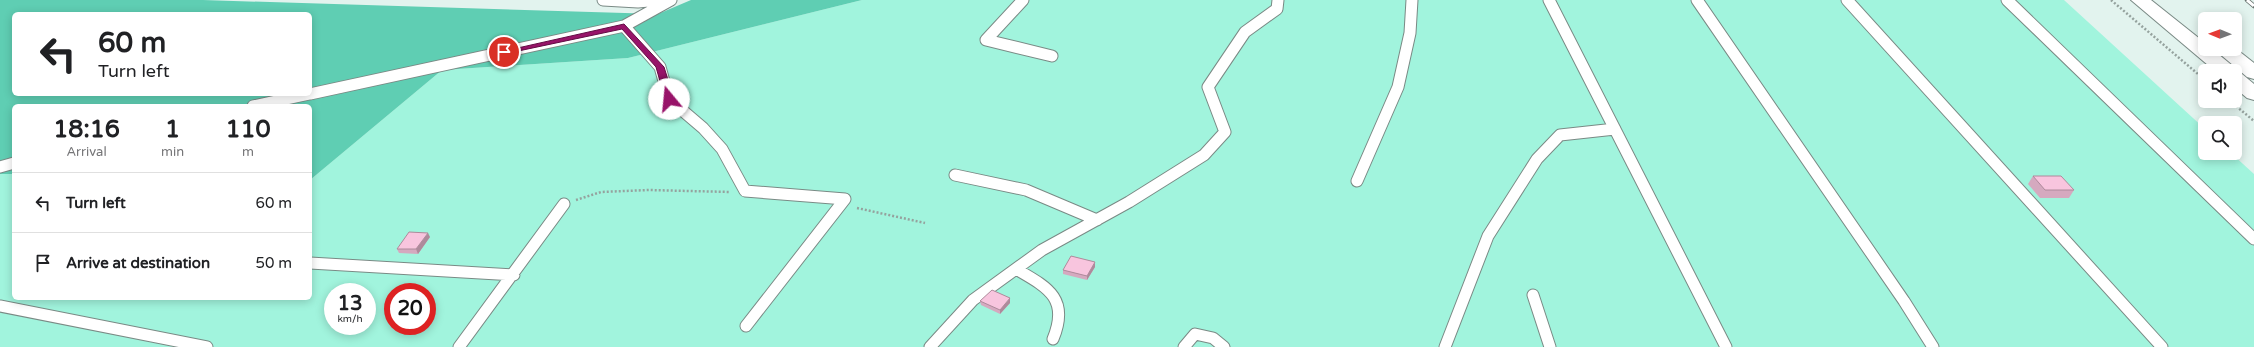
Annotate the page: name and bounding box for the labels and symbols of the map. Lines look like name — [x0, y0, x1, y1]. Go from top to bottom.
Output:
north arrow — [2198, 12, 2242, 56]
pin — [487, 35, 521, 69]
position arrow — [648, 78, 690, 120]
speed limit sign: 20 — [384, 283, 436, 335]

